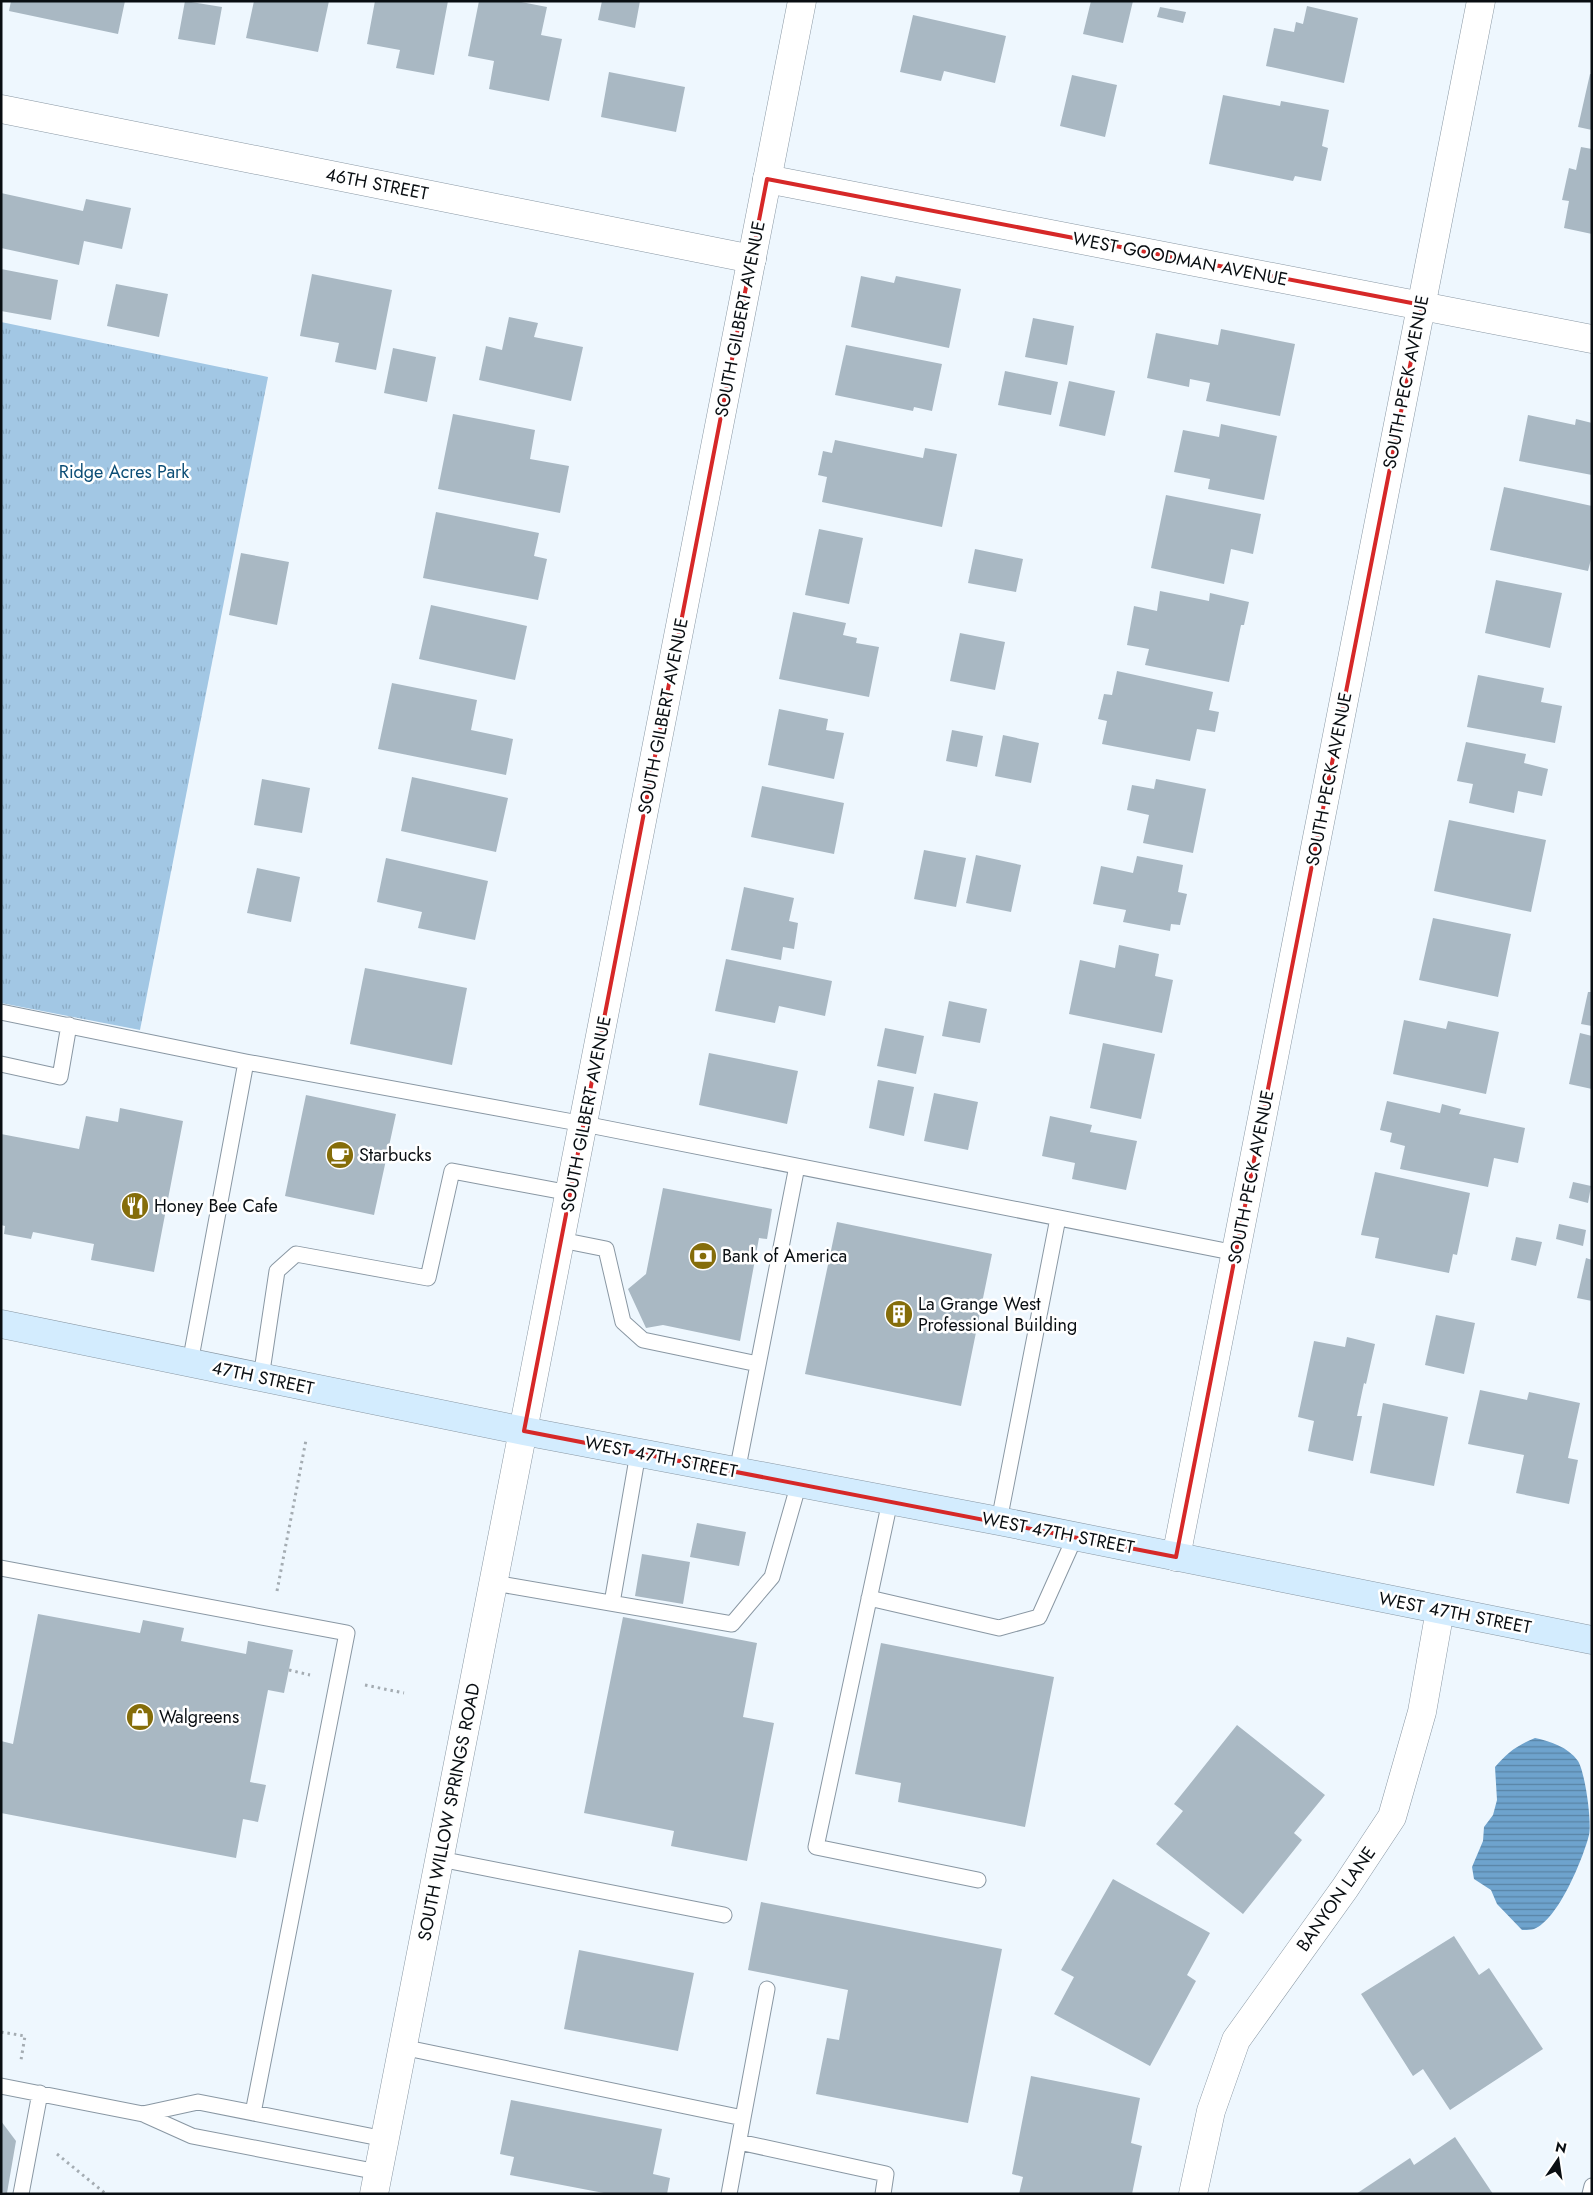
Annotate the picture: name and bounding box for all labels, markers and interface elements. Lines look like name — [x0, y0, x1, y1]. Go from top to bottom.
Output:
street label: 46TH STREET — [323, 161, 431, 207]
street label: SOUTH GILBERT AVENUE — [708, 219, 772, 419]
street label: WEST GOODMAN AVENUE — [1070, 225, 1290, 293]
street label: SOUTH PECK AVENUE — [1376, 293, 1436, 471]
park label: Ridge Acres Park — [59, 459, 189, 485]
street label: SOUTH GILBERT AVENUE — [631, 616, 695, 816]
street label: SOUTH PECK AVENUE — [1299, 690, 1359, 868]
street label: SOUTH GILBERT AVENUE — [554, 1014, 618, 1214]
street label: SOUTH PECK AVENUE — [1221, 1088, 1281, 1266]
cafe icon: Starbucks — [325, 1140, 355, 1170]
place label: Starbucks — [359, 1142, 432, 1168]
restaurant icon: Honey Bee Cafe — [120, 1191, 150, 1221]
place label: Honey Bee Cafe — [154, 1193, 278, 1219]
bank icon: Bank of America — [688, 1241, 718, 1271]
place label: Bank of America — [722, 1243, 847, 1269]
place label: La Grange West Professional Building — [918, 1291, 1077, 1338]
building icon: La Grange West Professional Building — [884, 1299, 914, 1329]
street label: 47TH STREET — [210, 1354, 317, 1402]
street label: WEST 47TH STREET — [582, 1429, 740, 1485]
street label: WEST 47TH STREET — [979, 1505, 1137, 1561]
street label: WEST 47TH STREET — [1376, 1585, 1534, 1641]
street label: SOUTH WILLOW SPRINGS ROAD — [411, 1681, 487, 1943]
shop icon: Walgreens — [125, 1702, 155, 1732]
place label: Walgreens — [159, 1704, 239, 1730]
street label: BANYON LANE — [1290, 1841, 1382, 1957]
north arrow — [1533, 2135, 1583, 2185]
text: N — [1553, 2136, 1569, 2158]

